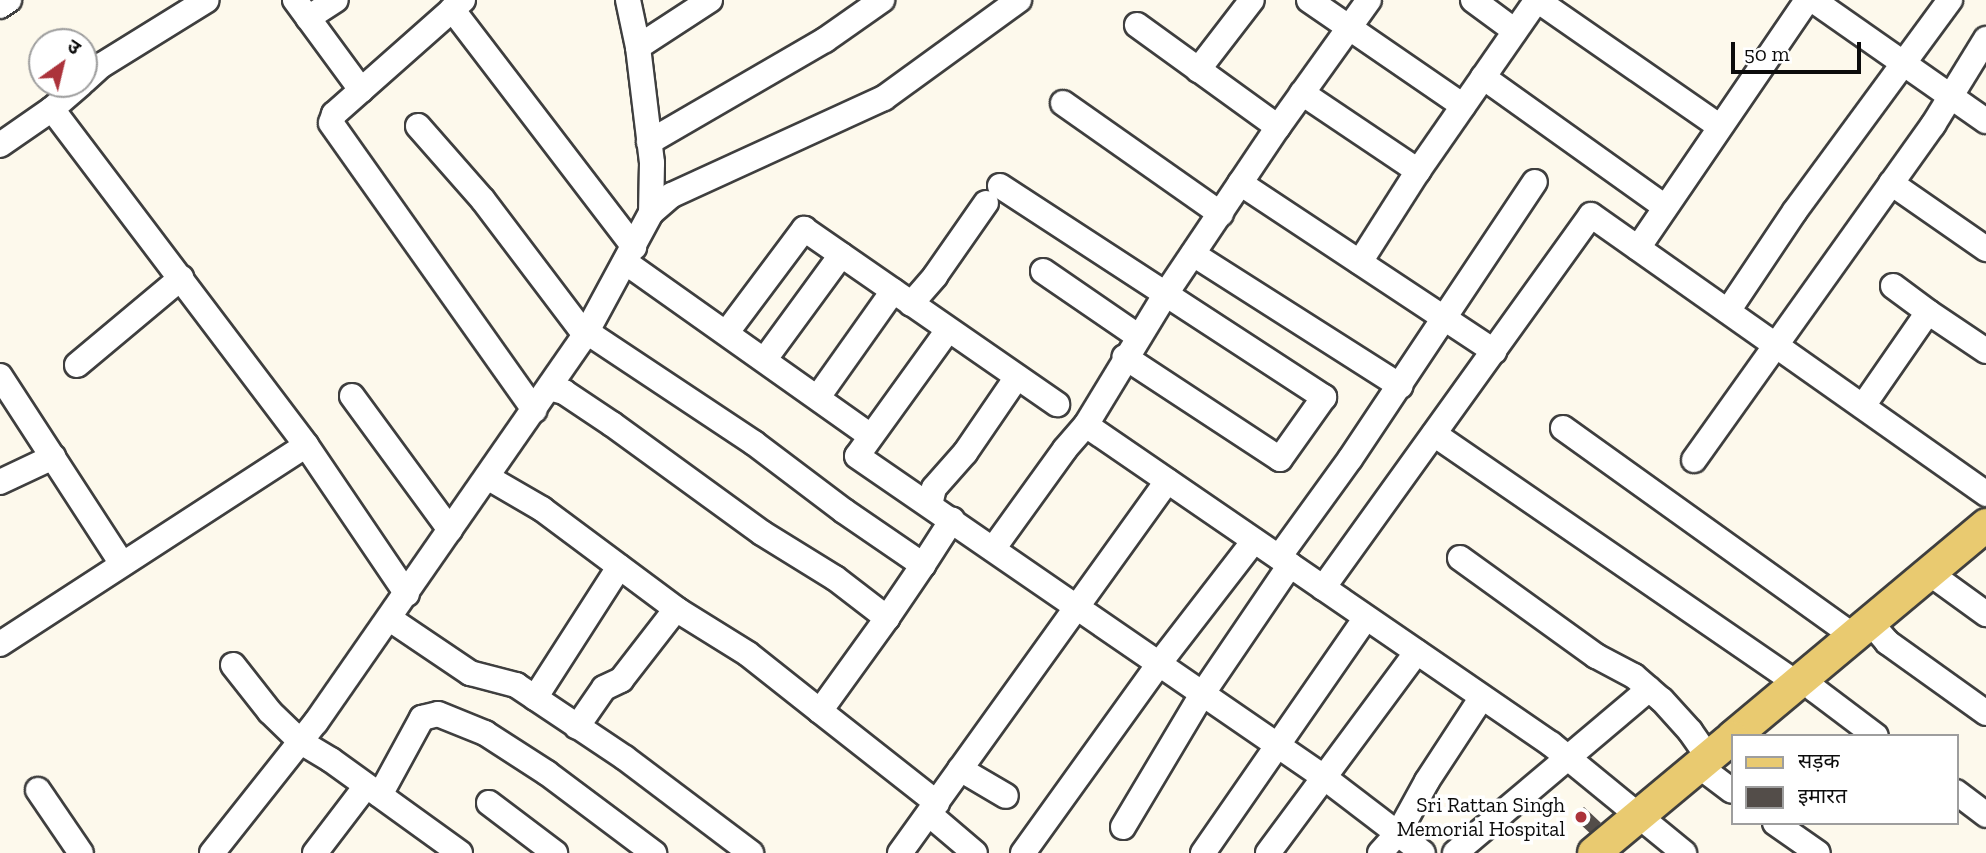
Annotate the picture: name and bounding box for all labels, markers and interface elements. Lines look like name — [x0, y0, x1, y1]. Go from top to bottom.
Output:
north arrow — [28, 28, 98, 98]
scale bar — [1734, 28, 1864, 72]
text: उ — [63, 34, 85, 59]
text: 50 m — [1744, 41, 1790, 66]
legend — [1730, 734, 1958, 825]
text: सड़क — [1798, 748, 1840, 773]
text: इमारत — [1798, 783, 1847, 808]
place label: Sri Rattan Singh Memorial Hospital — [1397, 792, 1565, 842]
marker: Sri Rattan Singh Memorial Hospital — [1571, 807, 1591, 827]

